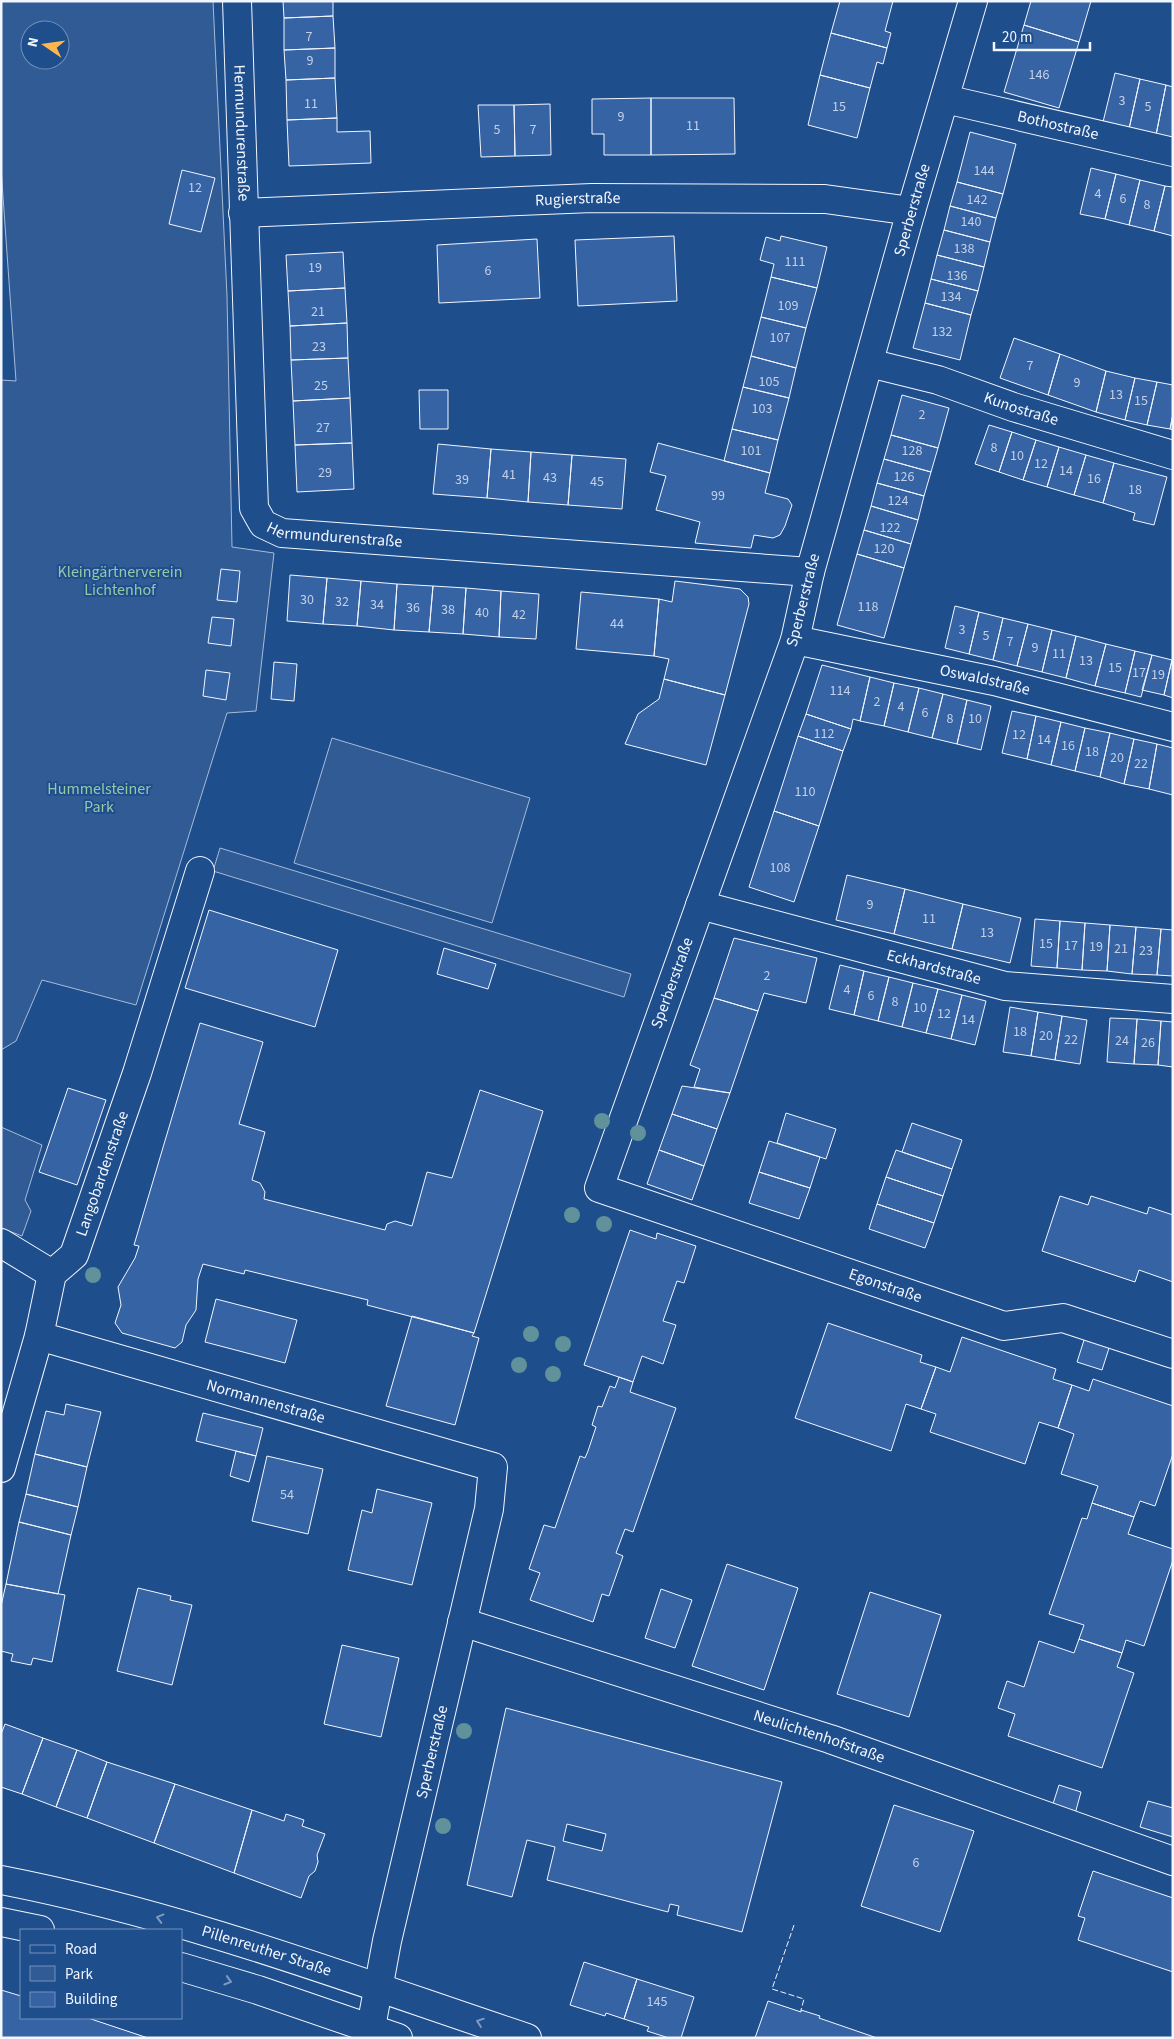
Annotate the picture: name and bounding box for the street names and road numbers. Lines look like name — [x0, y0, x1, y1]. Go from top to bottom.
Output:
street label: Hermundurenstraße — [228, 64, 255, 202]
street label: Bothostraße — [1015, 105, 1101, 145]
street label: Sperberstraße — [888, 161, 936, 259]
street label: Rugierstraße — [535, 187, 621, 211]
street label: Kunostraße — [981, 386, 1061, 431]
street label: Hermundurenstraße — [263, 516, 403, 553]
street label: Sperberstraße — [781, 551, 825, 649]
street label: Oswaldstraße — [938, 659, 1032, 701]
street label: Sperberstraße — [645, 934, 699, 1032]
street label: Eckhardstraße — [884, 944, 984, 990]
street label: Langobardenstraße — [70, 1108, 134, 1239]
street label: Egonstraße — [846, 1263, 925, 1308]
street label: Normannenstraße — [204, 1374, 328, 1429]
street label: Sperberstraße — [411, 1703, 453, 1801]
street label: Neulichtenhofstraße — [751, 1704, 888, 1769]
street label: Pillenreuther Straße — [199, 1920, 334, 1982]

